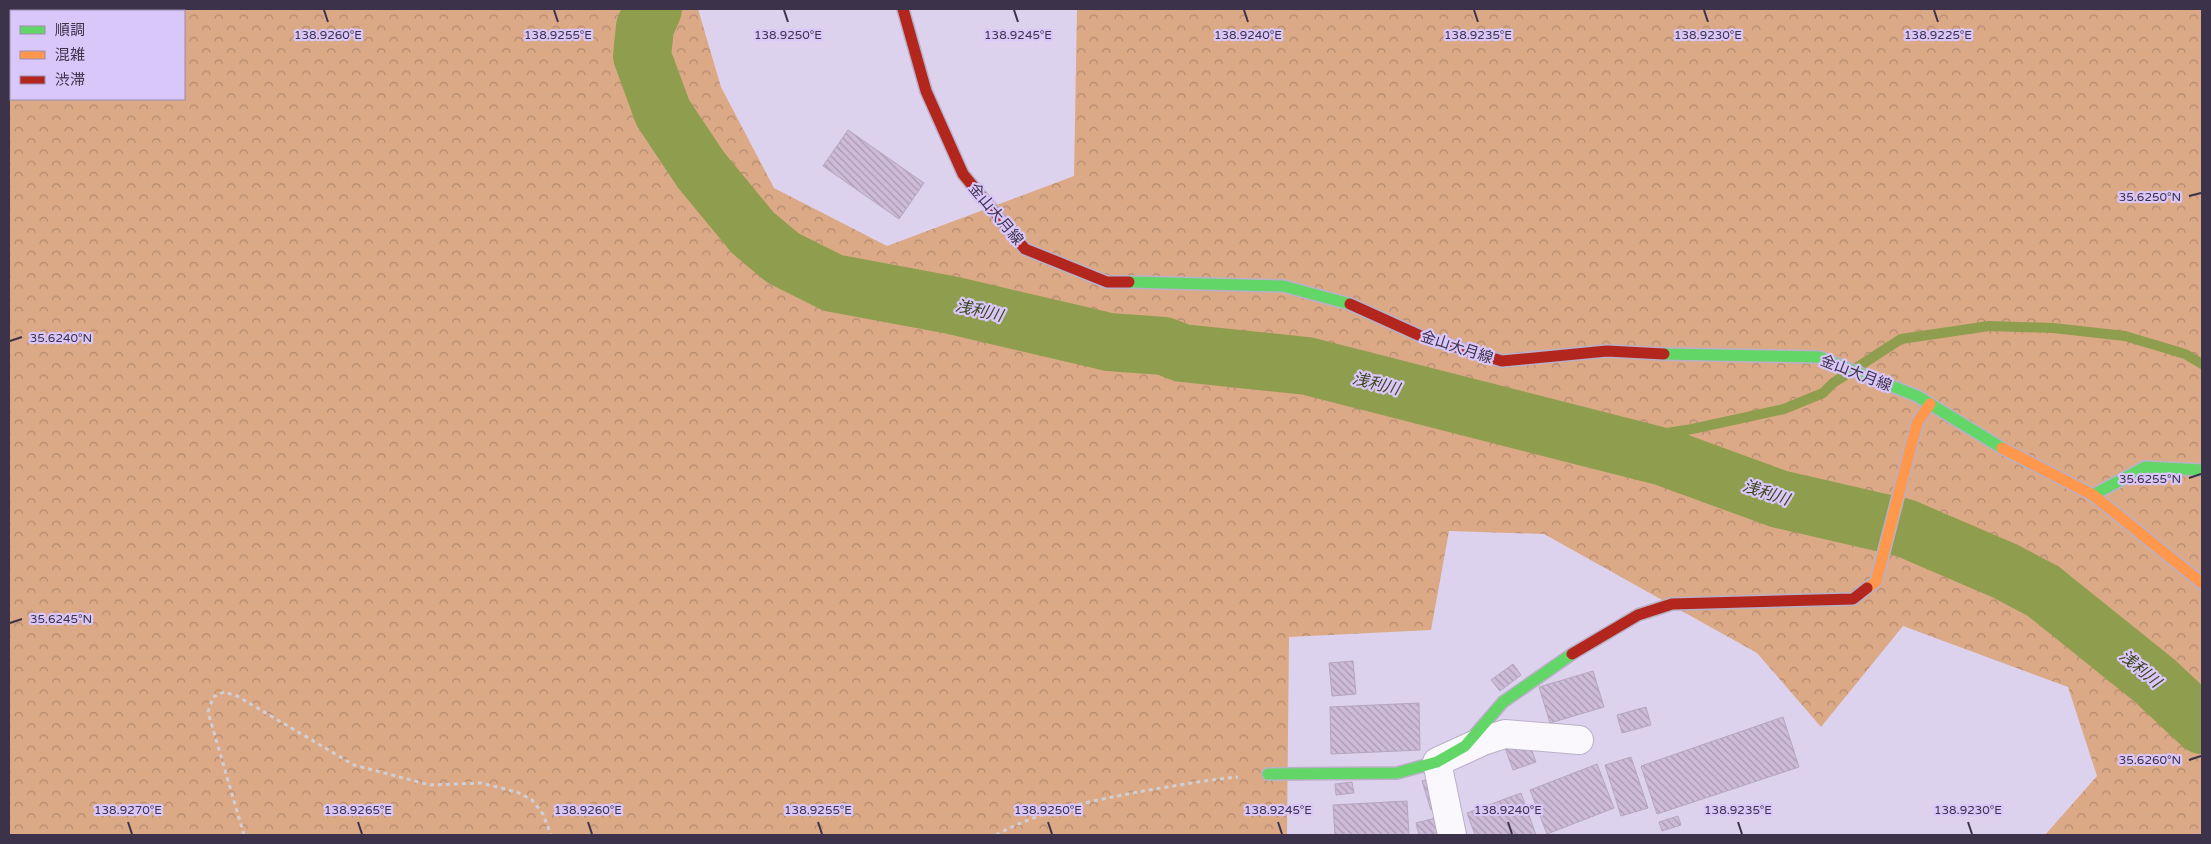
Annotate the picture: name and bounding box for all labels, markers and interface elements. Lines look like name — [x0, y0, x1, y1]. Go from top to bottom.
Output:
legend — [10, 10, 185, 100]
text: 順調 — [55, 21, 85, 39]
text: 138.9260°E — [294, 28, 362, 42]
text: 138.9255°E — [524, 28, 592, 42]
text: 138.9250°E — [754, 28, 822, 42]
text: 138.9245°E — [984, 28, 1052, 42]
text: 138.9240°E — [1214, 28, 1282, 42]
text: 138.9235°E — [1444, 28, 1512, 42]
text: 138.9230°E — [1674, 28, 1742, 42]
text: 138.9225°E — [1904, 28, 1972, 42]
text: 混雑 — [55, 46, 85, 64]
text: 渋滞 — [55, 71, 85, 89]
street label: 金山大月線 — [965, 179, 1027, 249]
text: 35.6250°N — [2119, 190, 2181, 204]
water label: 浅利川 — [953, 296, 1007, 327]
street label: 金山大月線 — [1419, 327, 1495, 367]
text: 35.6240°N — [30, 331, 92, 345]
street label: 金山大月線 — [1818, 351, 1894, 395]
water label: 浅利川 — [1350, 368, 1404, 400]
text: 35.6255°N — [2119, 472, 2181, 486]
water label: 浅利川 — [1740, 476, 1794, 511]
text: 35.6245°N — [30, 612, 92, 626]
water label: 浅利川 — [2115, 646, 2166, 693]
text: 35.6260°N — [2119, 753, 2181, 767]
text: 138.9270°E — [94, 803, 162, 817]
text: 138.9265°E — [324, 803, 392, 817]
text: 138.9260°E — [554, 803, 622, 817]
text: 138.9255°E — [784, 803, 852, 817]
text: 138.9250°E — [1014, 803, 1082, 817]
text: 138.9245°E — [1244, 803, 1312, 817]
text: 138.9240°E — [1474, 803, 1542, 817]
text: 138.9235°E — [1704, 803, 1772, 817]
text: 138.9230°E — [1934, 803, 2002, 817]

